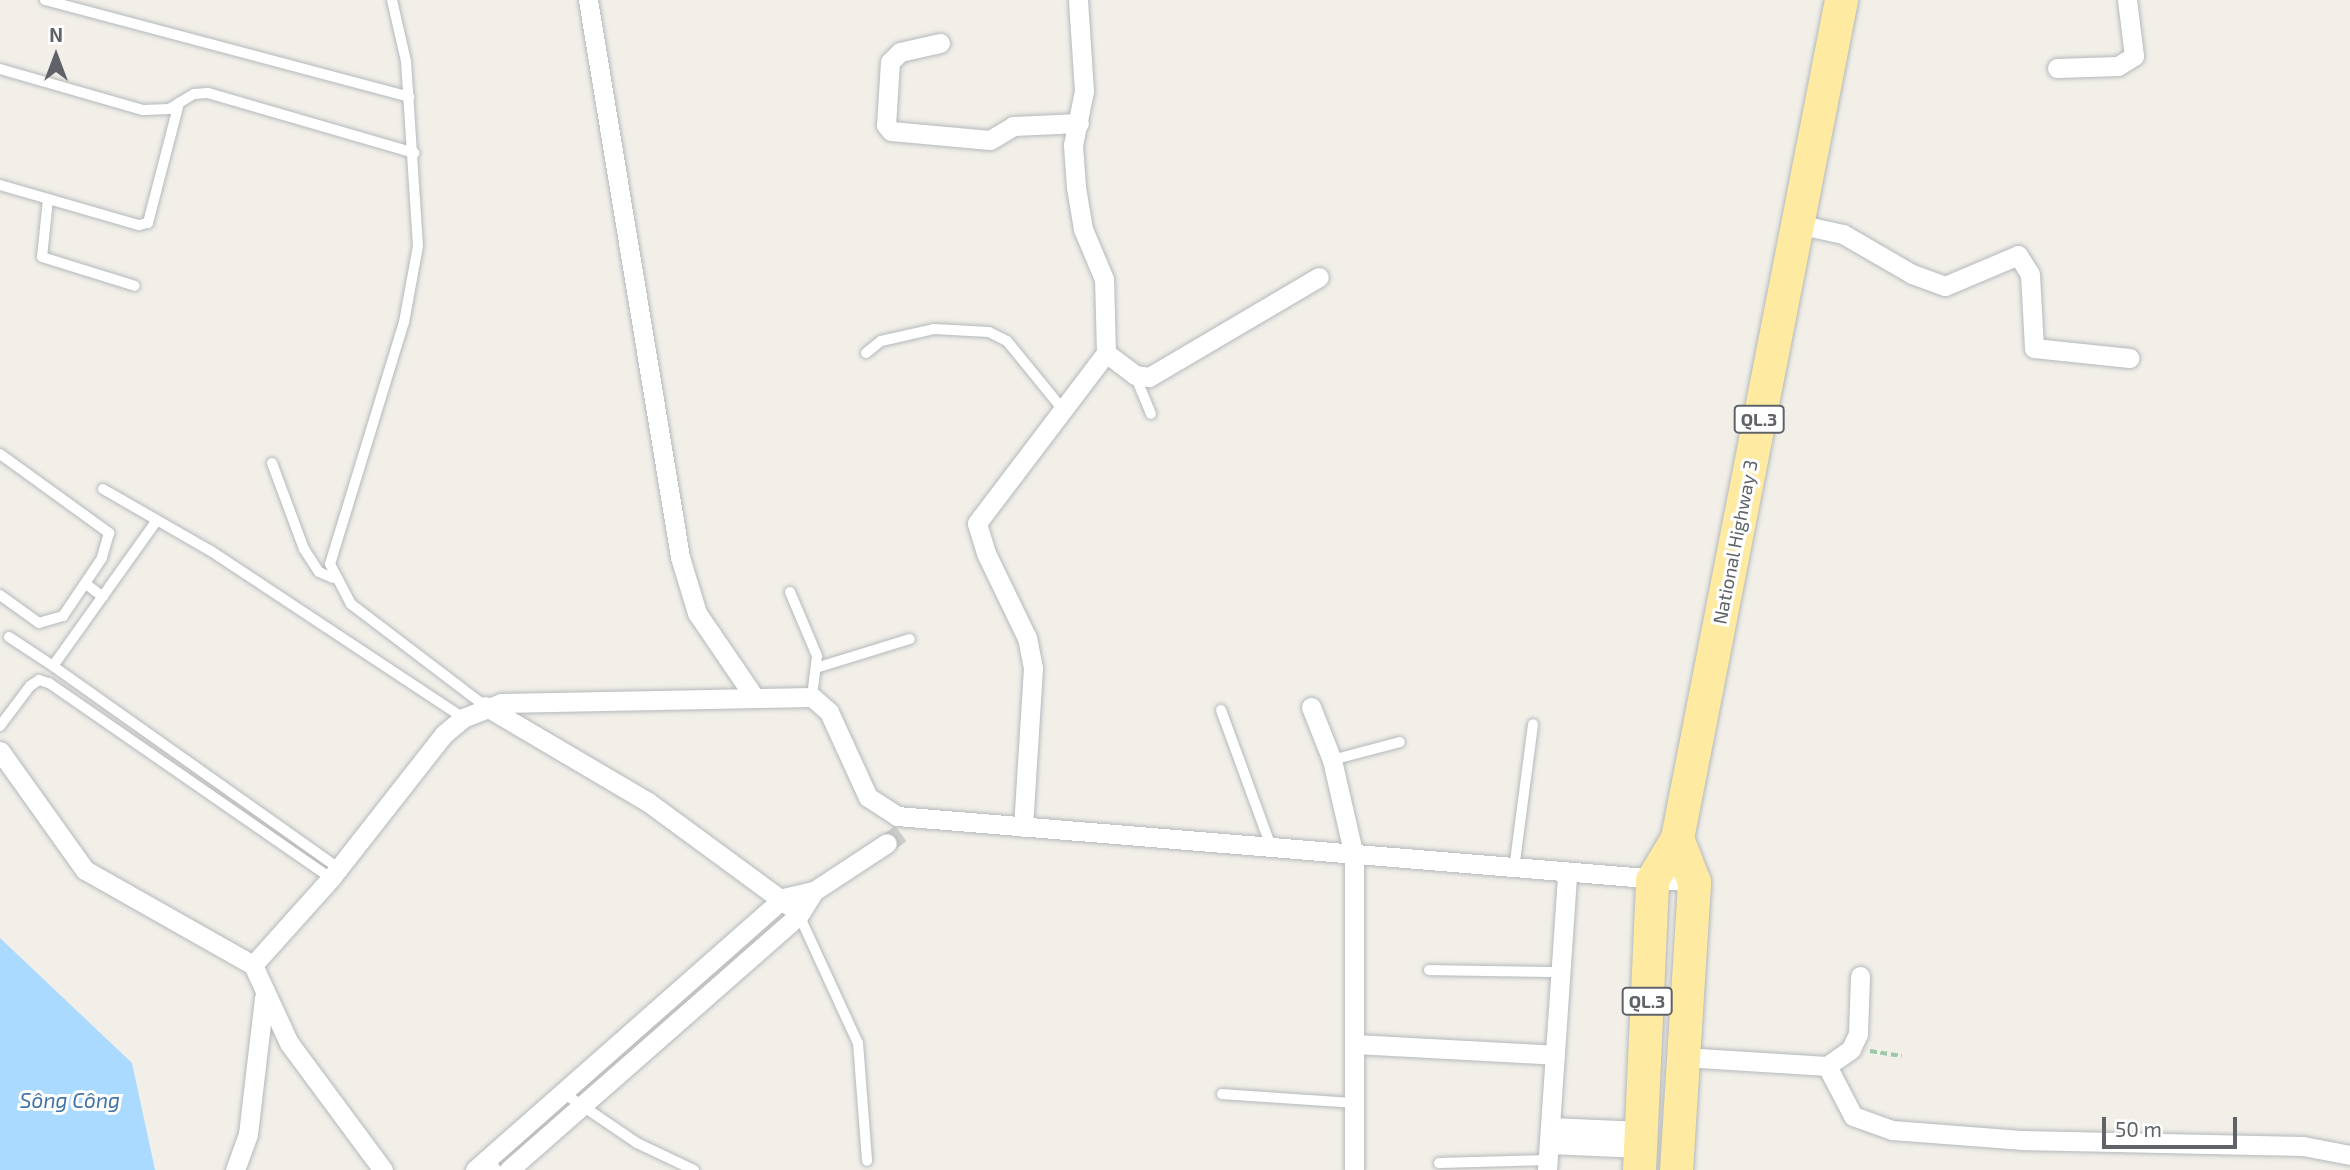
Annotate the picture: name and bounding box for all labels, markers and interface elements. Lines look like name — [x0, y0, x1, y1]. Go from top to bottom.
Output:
north arrow — [21, 21, 91, 91]
text: N — [49, 23, 63, 46]
road number: QL.3 — [1733, 404, 1785, 433]
street label: National Highway 3 — [1708, 457, 1762, 627]
road number: QL.3 — [1621, 986, 1673, 1016]
water label: Sông Công — [20, 1087, 120, 1113]
scale bar — [2105, 1104, 2240, 1148]
text: 50 m — [2115, 1116, 2162, 1141]

